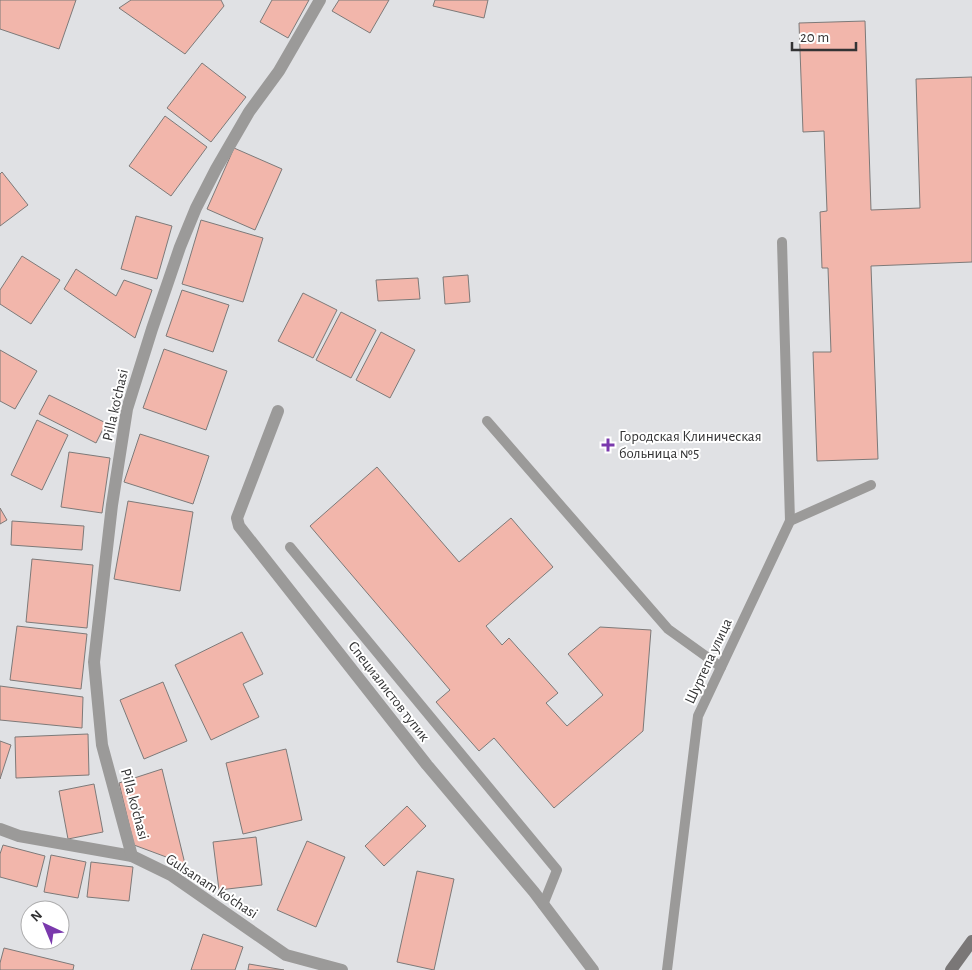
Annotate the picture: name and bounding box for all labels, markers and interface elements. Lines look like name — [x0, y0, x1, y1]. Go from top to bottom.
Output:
scale bar — [792, 20, 856, 52]
text: 20 m — [800, 30, 829, 45]
street label: Pilla ko'chasi — [100, 368, 131, 442]
place label: Городская Клиническая больница №5 — [619, 429, 762, 461]
marker: Городская Клиническая больница №5 — [601, 438, 615, 452]
street label: Шуртепа улица — [682, 616, 735, 706]
street label: Специалистов тупик — [345, 638, 432, 744]
street label: Pilla ko'chasi — [118, 767, 151, 841]
street label: Gulsanam ko'chasi — [163, 851, 260, 922]
north arrow — [20, 900, 70, 950]
text: N — [28, 908, 45, 925]

